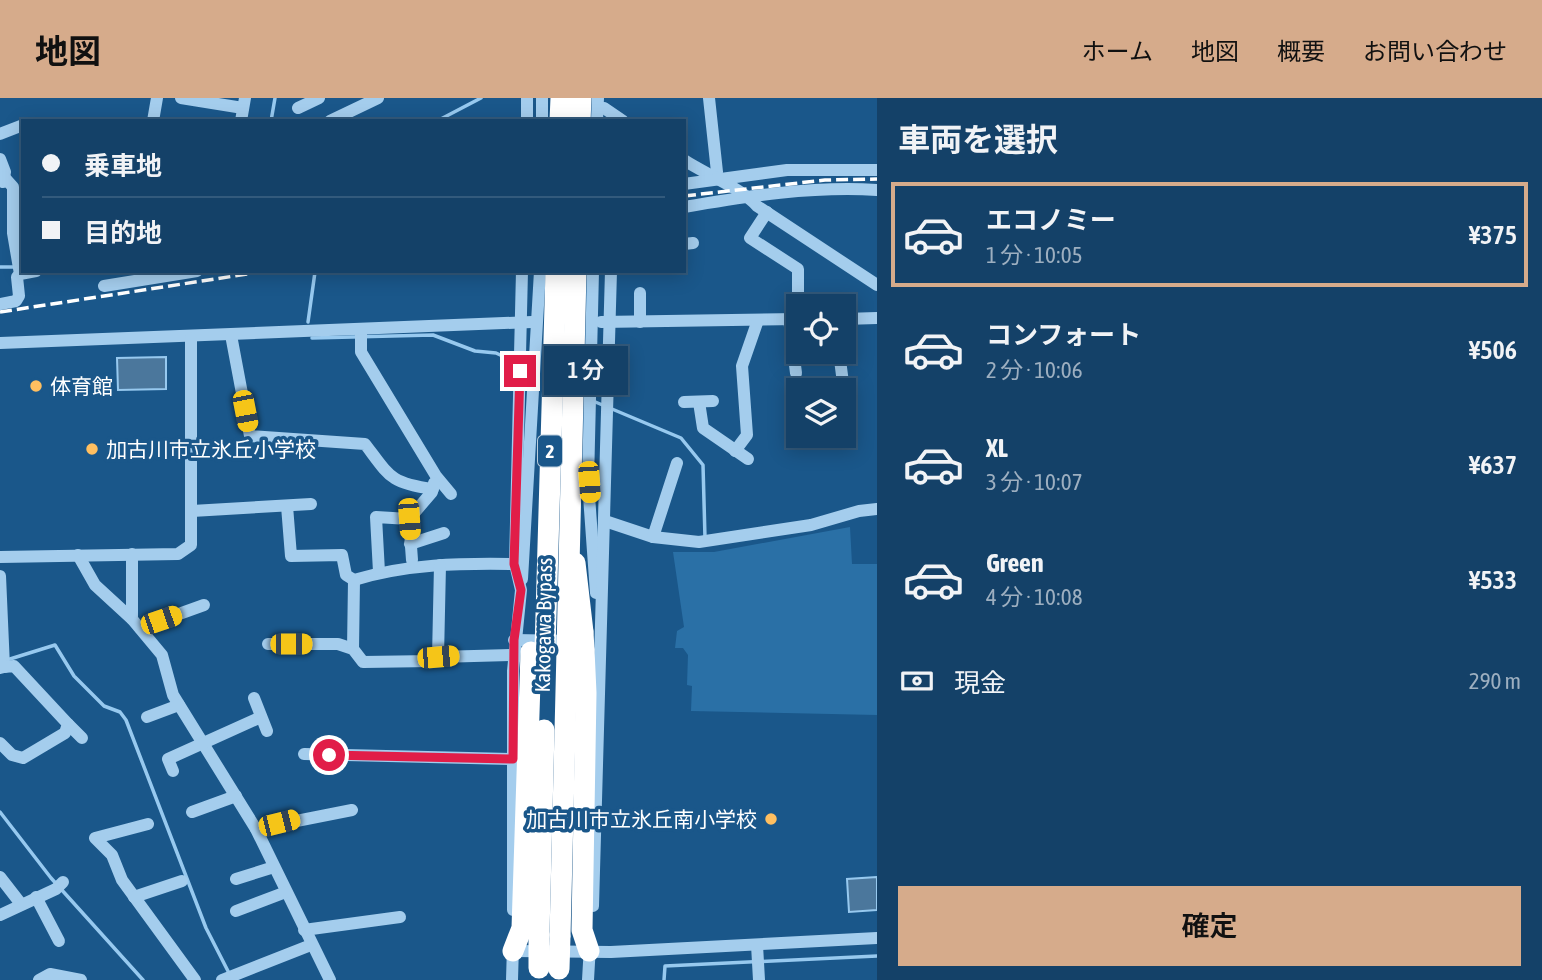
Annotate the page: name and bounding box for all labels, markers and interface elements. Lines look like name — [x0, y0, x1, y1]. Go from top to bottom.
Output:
text: 地図 — [35, 32, 101, 70]
text: ホーム — [1082, 38, 1153, 65]
text: 地図 — [1191, 38, 1239, 65]
text: 概要 — [1277, 38, 1325, 65]
text: お問い合わせ — [1363, 38, 1507, 65]
text: 車両を選択 — [898, 121, 1058, 158]
text: 乗車地 — [84, 151, 162, 181]
icon: car — [902, 203, 965, 266]
text: エコノミー — [986, 205, 1116, 235]
text: 目的地 — [84, 218, 162, 248]
text: ¥375 — [1469, 220, 1517, 250]
text: 1 分 · 10:05 — [986, 242, 1082, 268]
map controls — [786, 294, 856, 448]
button: locate — [786, 294, 856, 364]
icon: car — [902, 318, 965, 381]
text: コンフォート — [986, 320, 1141, 350]
text: ¥506 — [1469, 335, 1517, 365]
callout: 1 分 — [544, 346, 628, 396]
route end — [504, 355, 536, 387]
text: 1 分 — [568, 357, 604, 383]
text: 2 分 · 10:06 — [986, 357, 1082, 383]
place label: 体育館 — [50, 374, 113, 398]
marker: 体育館 — [28, 378, 44, 394]
button: layers — [786, 378, 856, 448]
car — [231, 388, 260, 434]
icon: car — [902, 433, 965, 496]
text: XL — [986, 433, 1008, 463]
road number: 2 — [538, 436, 562, 466]
place label: 加古川市立氷丘小学校 — [106, 437, 316, 461]
marker: 加古川市立氷丘小学校 — [84, 441, 100, 457]
text: ¥637 — [1469, 450, 1517, 480]
car — [578, 460, 601, 504]
text: 3 分 · 10:07 — [986, 469, 1082, 495]
car — [398, 497, 421, 541]
icon: car — [902, 548, 965, 611]
text: Green — [986, 548, 1044, 578]
street label: Kakogawa Bypass — [530, 557, 556, 693]
text: ¥533 — [1469, 565, 1517, 595]
text: 4 分 · 10:08 — [986, 584, 1082, 610]
car — [138, 603, 185, 637]
car — [271, 634, 313, 655]
car — [417, 645, 460, 669]
icon: cash — [898, 662, 936, 700]
text: 現金 — [954, 668, 1006, 698]
text: 290 m — [1469, 668, 1521, 694]
route start — [313, 739, 345, 771]
place label: 加古川市立氷丘南小学校 — [526, 807, 757, 831]
car — [257, 808, 302, 838]
marker: 加古川市立氷丘南小学校 — [763, 811, 779, 827]
button: 確定 — [898, 886, 1521, 966]

